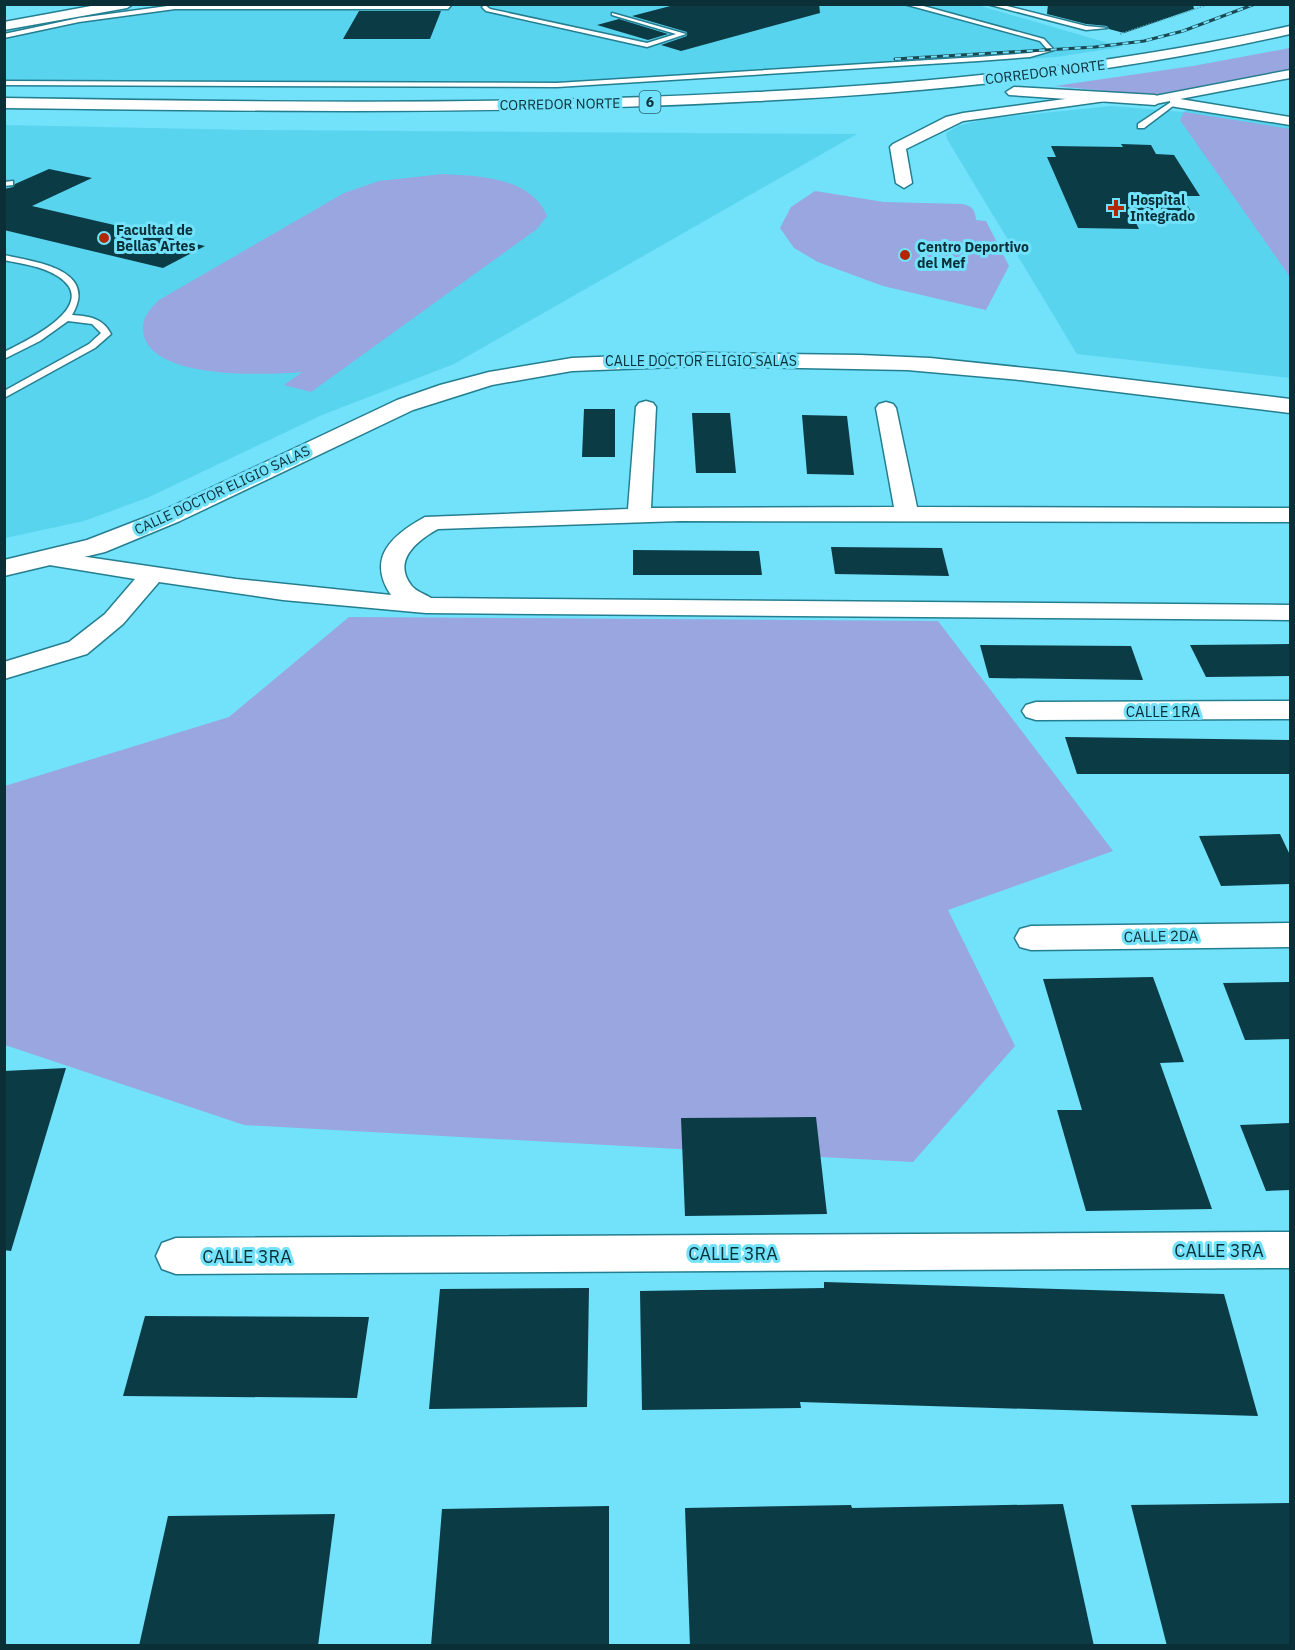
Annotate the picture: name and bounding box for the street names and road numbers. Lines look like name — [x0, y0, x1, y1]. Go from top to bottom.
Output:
street label: CORREDOR NORTE — [984, 56, 1106, 88]
road number: 6 — [640, 91, 660, 113]
street label: CORREDOR NORTE — [500, 94, 620, 114]
street label: CALLE DOCTOR ELIGIO SALAS — [605, 352, 797, 370]
street label: CALLE DOCTOR ELIGIO SALAS — [131, 441, 313, 539]
street label: CALLE 1RA — [1126, 702, 1201, 721]
street label: CALLE 2DA — [1123, 926, 1199, 946]
street label: CALLE 3RA — [1174, 1239, 1264, 1262]
street label: CALLE 3RA — [688, 1242, 778, 1265]
street label: CALLE 3RA — [202, 1245, 292, 1268]

